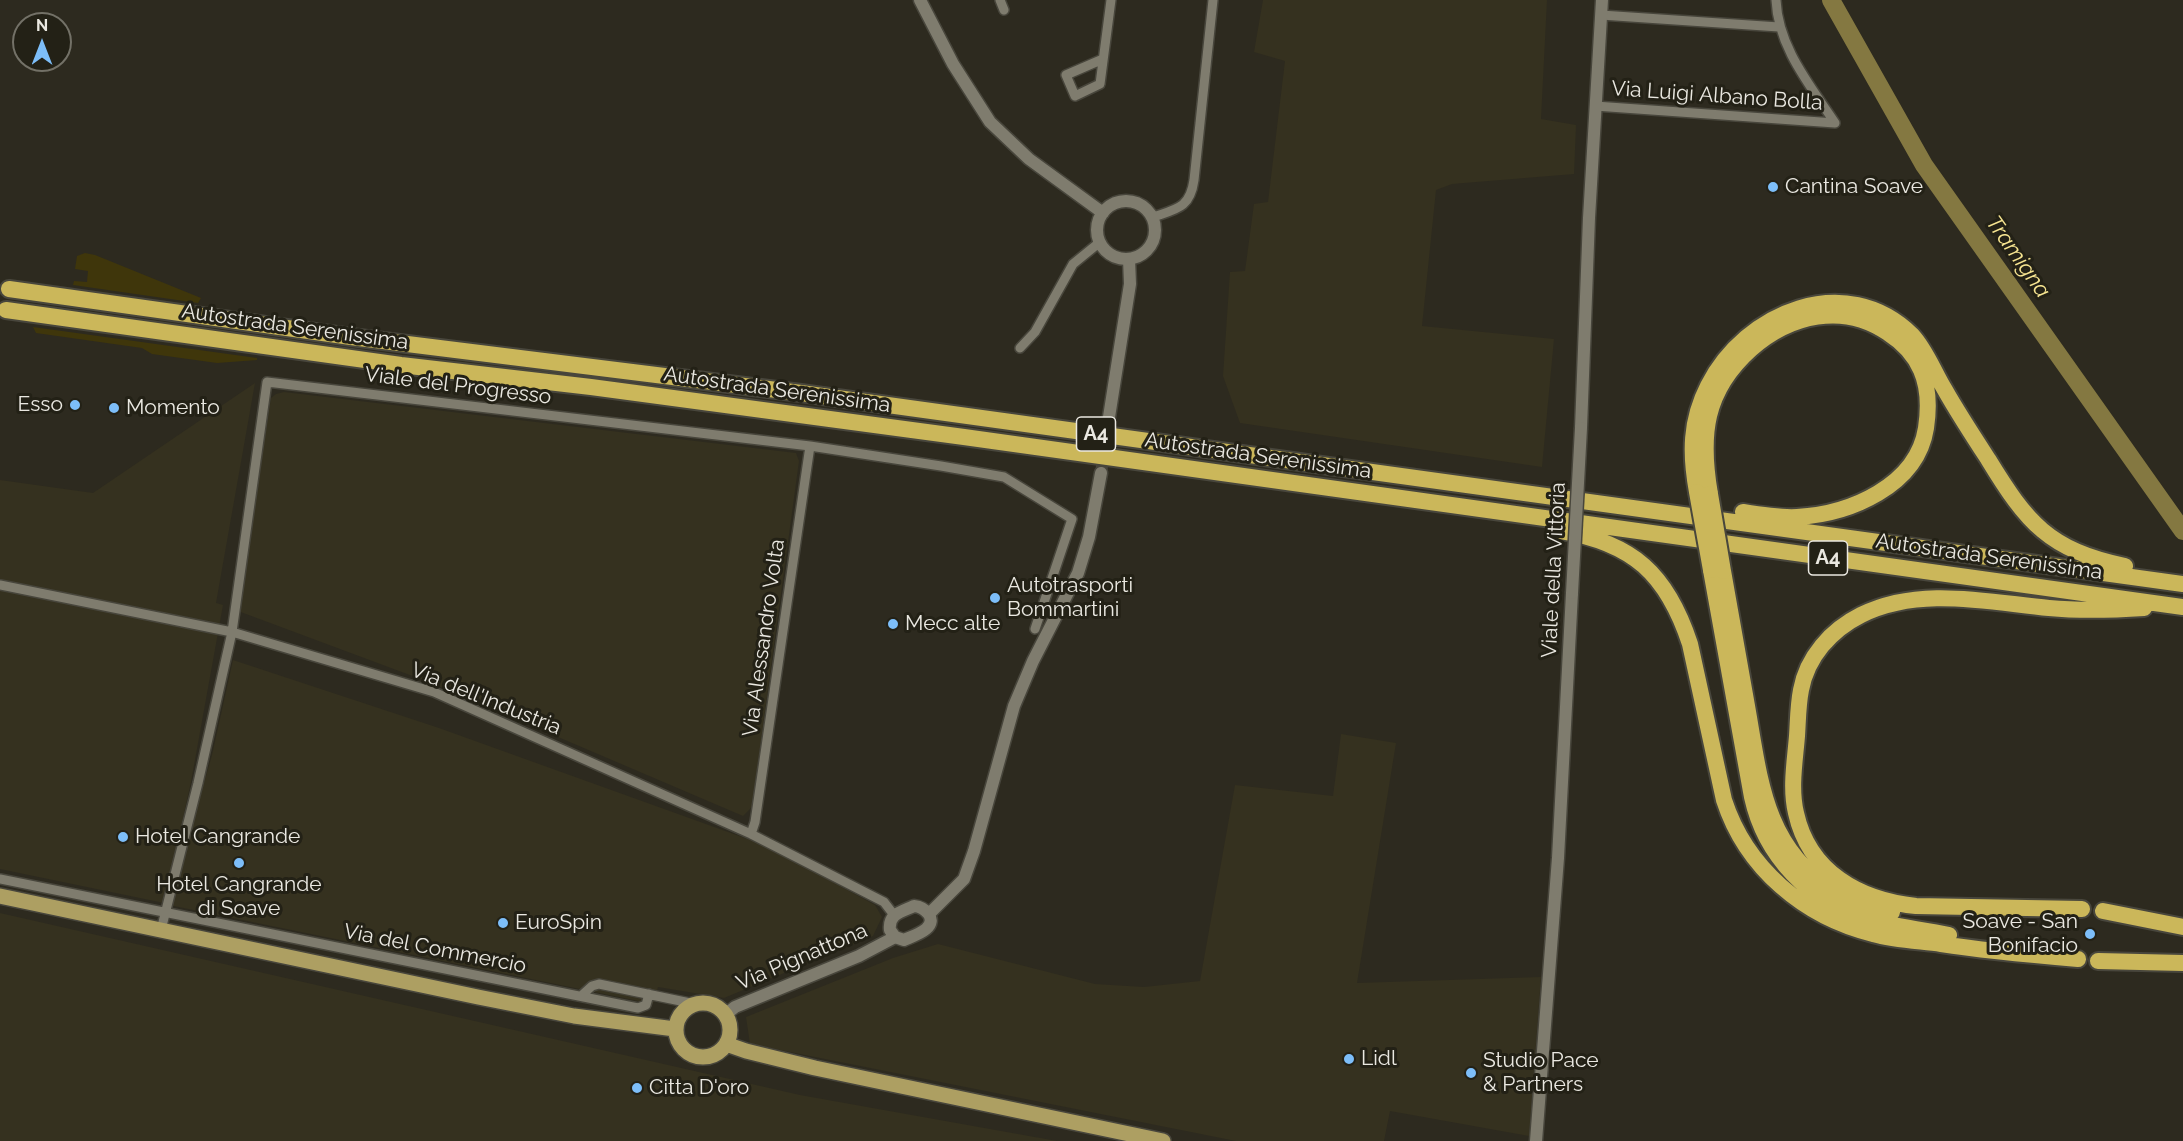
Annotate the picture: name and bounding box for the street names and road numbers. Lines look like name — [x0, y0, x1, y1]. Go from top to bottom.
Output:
street label: Via Luigi Albano Bolla — [1611, 76, 1823, 116]
street label: Autostrada Serenissima — [180, 299, 410, 355]
street label: Viale del Progresso — [363, 362, 553, 410]
street label: Autostrada Serenissima — [662, 362, 892, 418]
road number: A4 — [1076, 417, 1116, 451]
street label: Autostrada Serenissima — [1143, 428, 1373, 484]
street label: Viale della Vittoria — [1537, 482, 1571, 658]
street label: Autostrada Serenissima — [1874, 529, 2104, 585]
street label: Via Alessandro Volta — [738, 538, 790, 738]
road number: A4 — [1808, 541, 1848, 575]
street label: Via dell'Industria — [407, 657, 565, 741]
street label: Via Pignattona — [733, 918, 871, 996]
street label: Via del Commercio — [342, 919, 528, 979]

